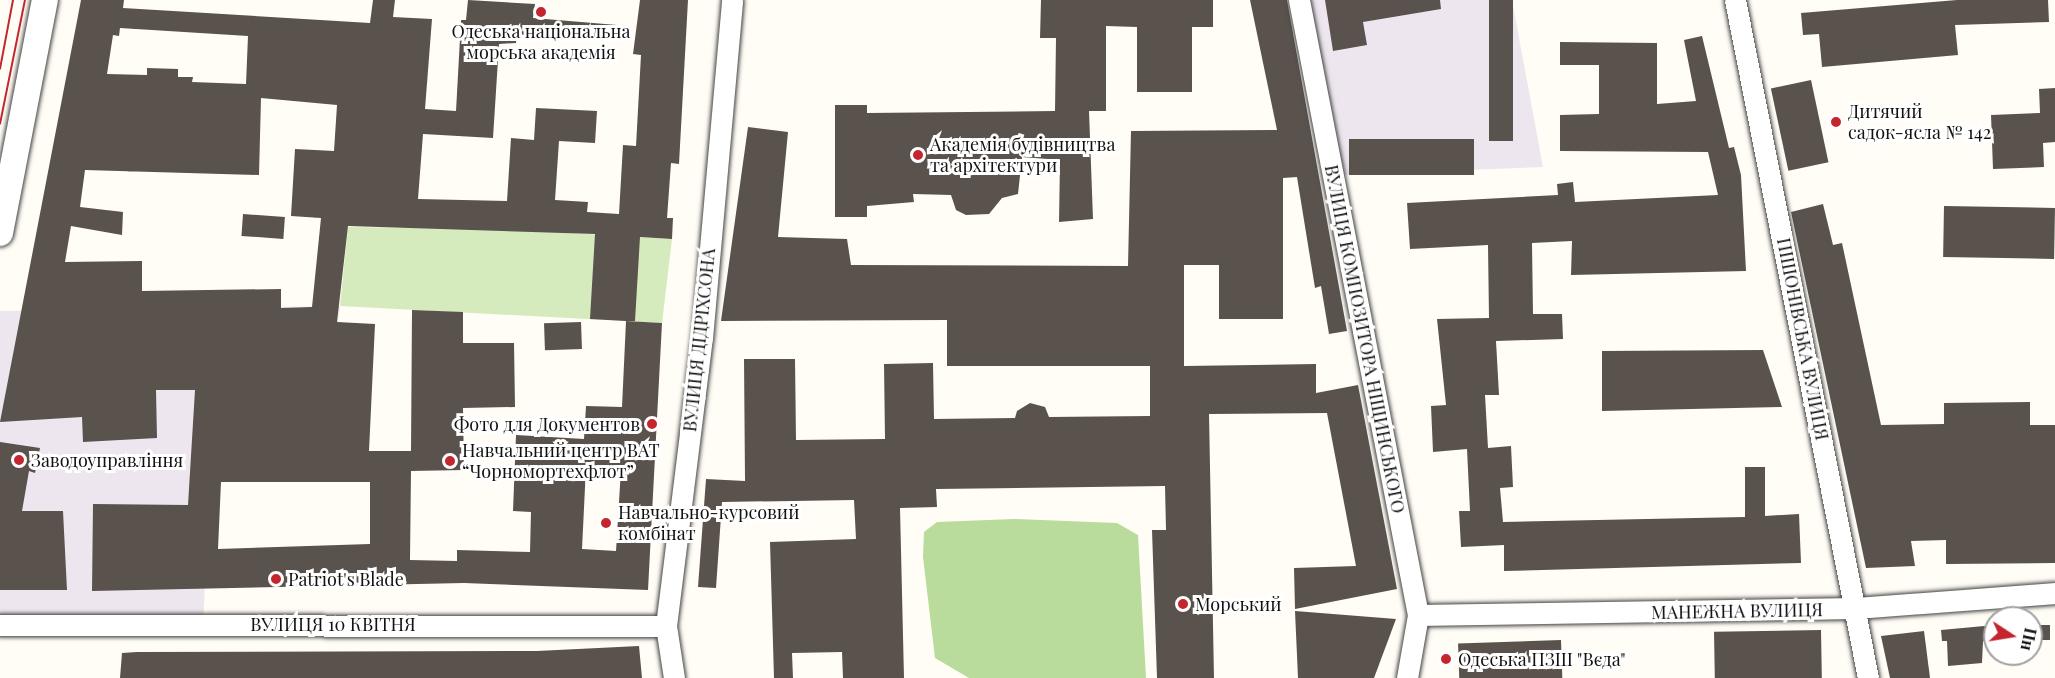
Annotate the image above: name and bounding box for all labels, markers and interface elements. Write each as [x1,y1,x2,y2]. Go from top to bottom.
marker: Одеська національна морська академія [534,5,548,19]
place label: Одеська національна морська академія [452,21,630,63]
place label: Дитячий садок-ясла № 142 [1848,101,1991,144]
marker: Дитячий садок-ясла № 142 [1829,115,1843,129]
place label: Академія будівництва та архітектури [930,134,1115,176]
marker: Академія будівництва та архітектури [911,148,925,162]
street label: ВУЛИЦЯ КОМПОЗИТОРА НІЩИНСЬКОГО [1321,163,1409,515]
street label: ПІШОНІВСЬКА ВУЛИЦЯ [1773,236,1833,442]
street label: ВУЛИЦЯ ДІДРІХСОНА [679,247,719,433]
place label: Фото для Документов [454,413,640,435]
marker: Фото для Документов [645,417,659,431]
place label: Навчальний центр ВАТ “Чорномортехфлот” [462,440,660,482]
place label: Заводоуправління [31,449,183,471]
marker: Заводоуправління [12,453,26,467]
marker: Навчальний центр ВАТ “Чорномортехфлот” [443,454,457,468]
place label: Навчально-курсовий комбінат [618,502,799,544]
marker: Навчально-курсовий комбінат [599,516,613,530]
place label: Patriot's Blade [288,568,404,590]
marker: Patriot's Blade [269,572,283,586]
place label: Морський [1195,593,1282,615]
marker: Морський [1176,597,1190,611]
street label: МАНЕЖНА ВУЛИЦЯ [1651,599,1823,623]
north arrow [1983,606,2043,666]
street label: ВУЛИЦЯ 10 КВІТНЯ [250,613,416,635]
text: Пн [2016,626,2042,653]
place label: Одеська ПЗШ "Вєда" [1458,648,1626,670]
marker: Одеська ПЗШ "Вєда" [1439,652,1453,666]

